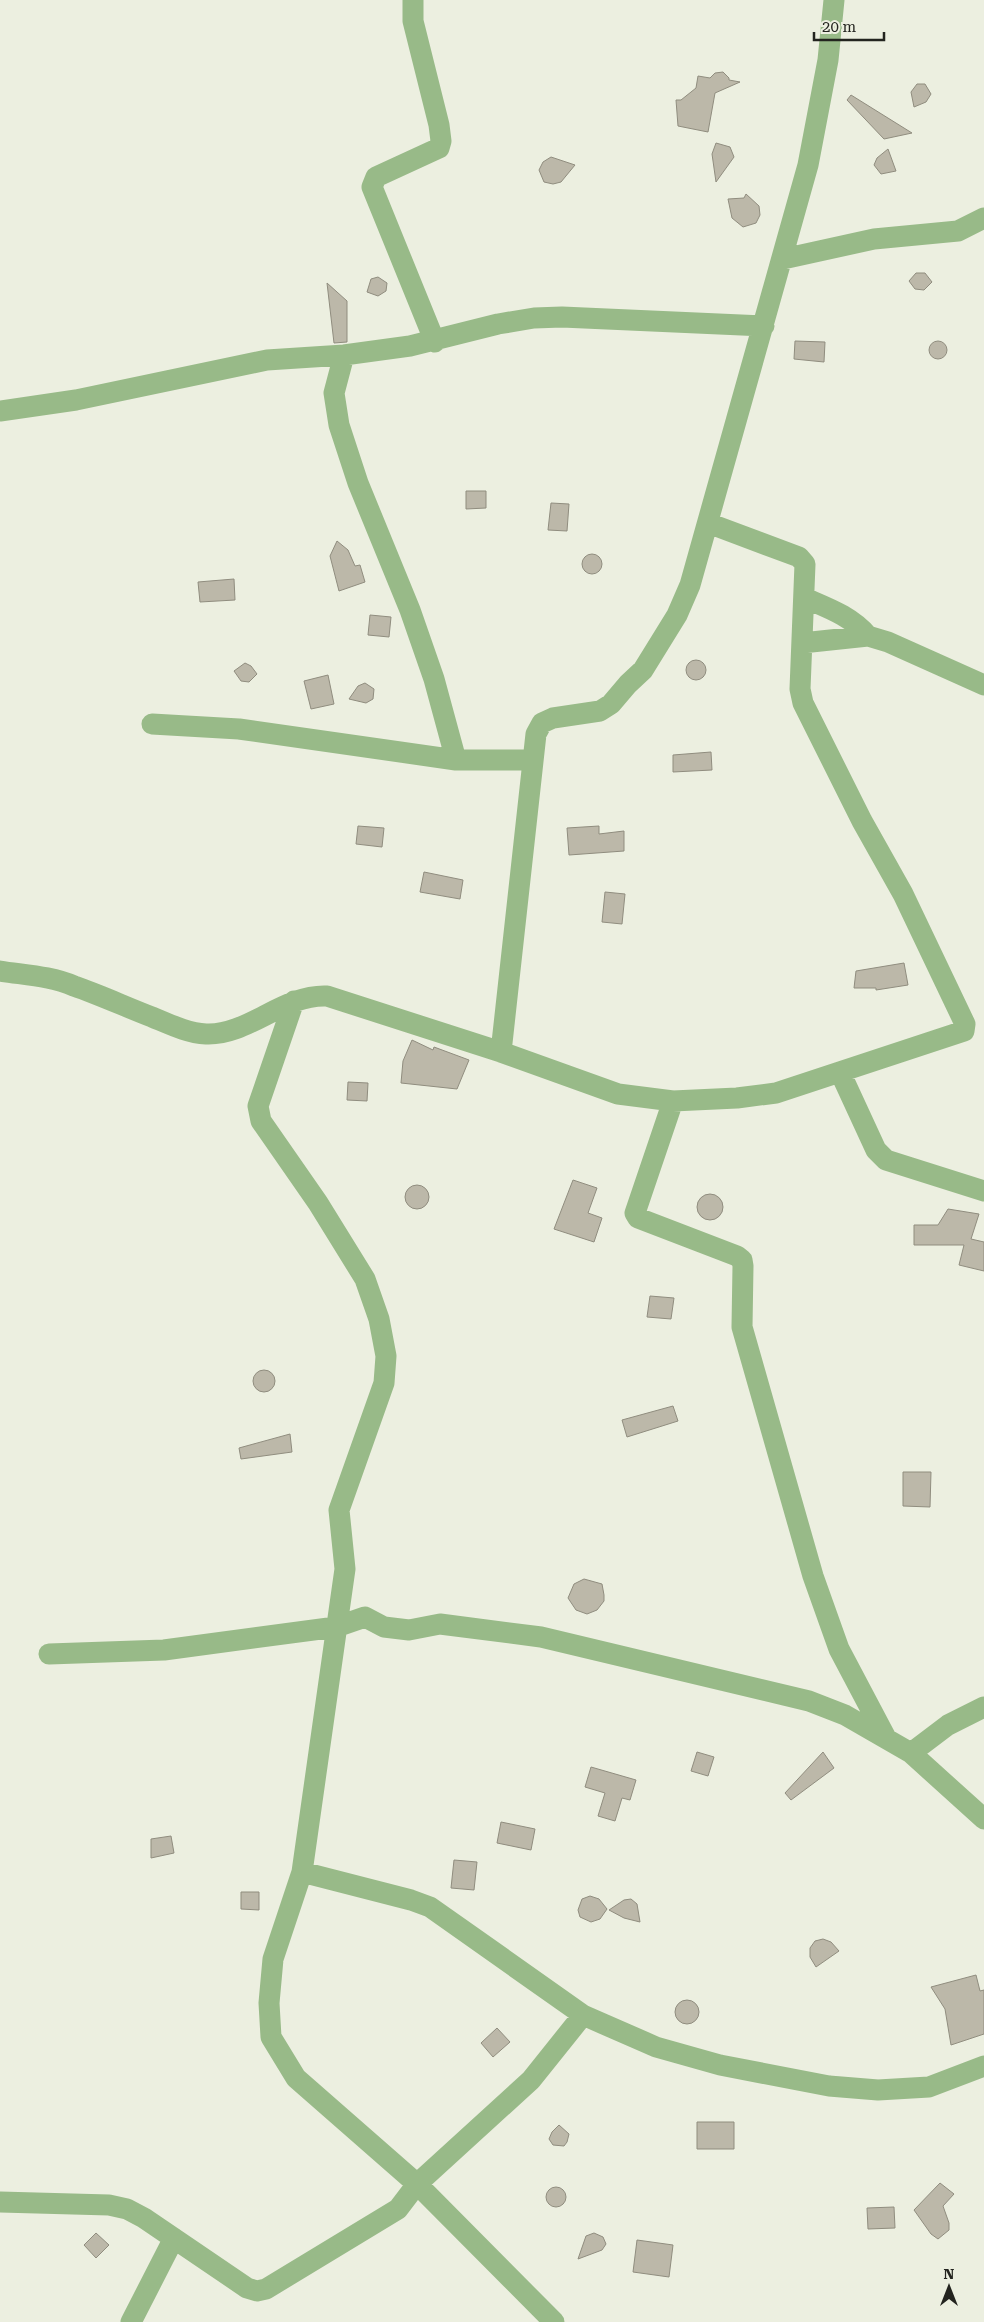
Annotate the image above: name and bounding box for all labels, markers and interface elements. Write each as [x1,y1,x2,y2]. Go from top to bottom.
scale bar [814,10,884,42]
text: 20 m [822,18,857,36]
north arrow [924,2262,974,2312]
text: N [944,2266,955,2282]

